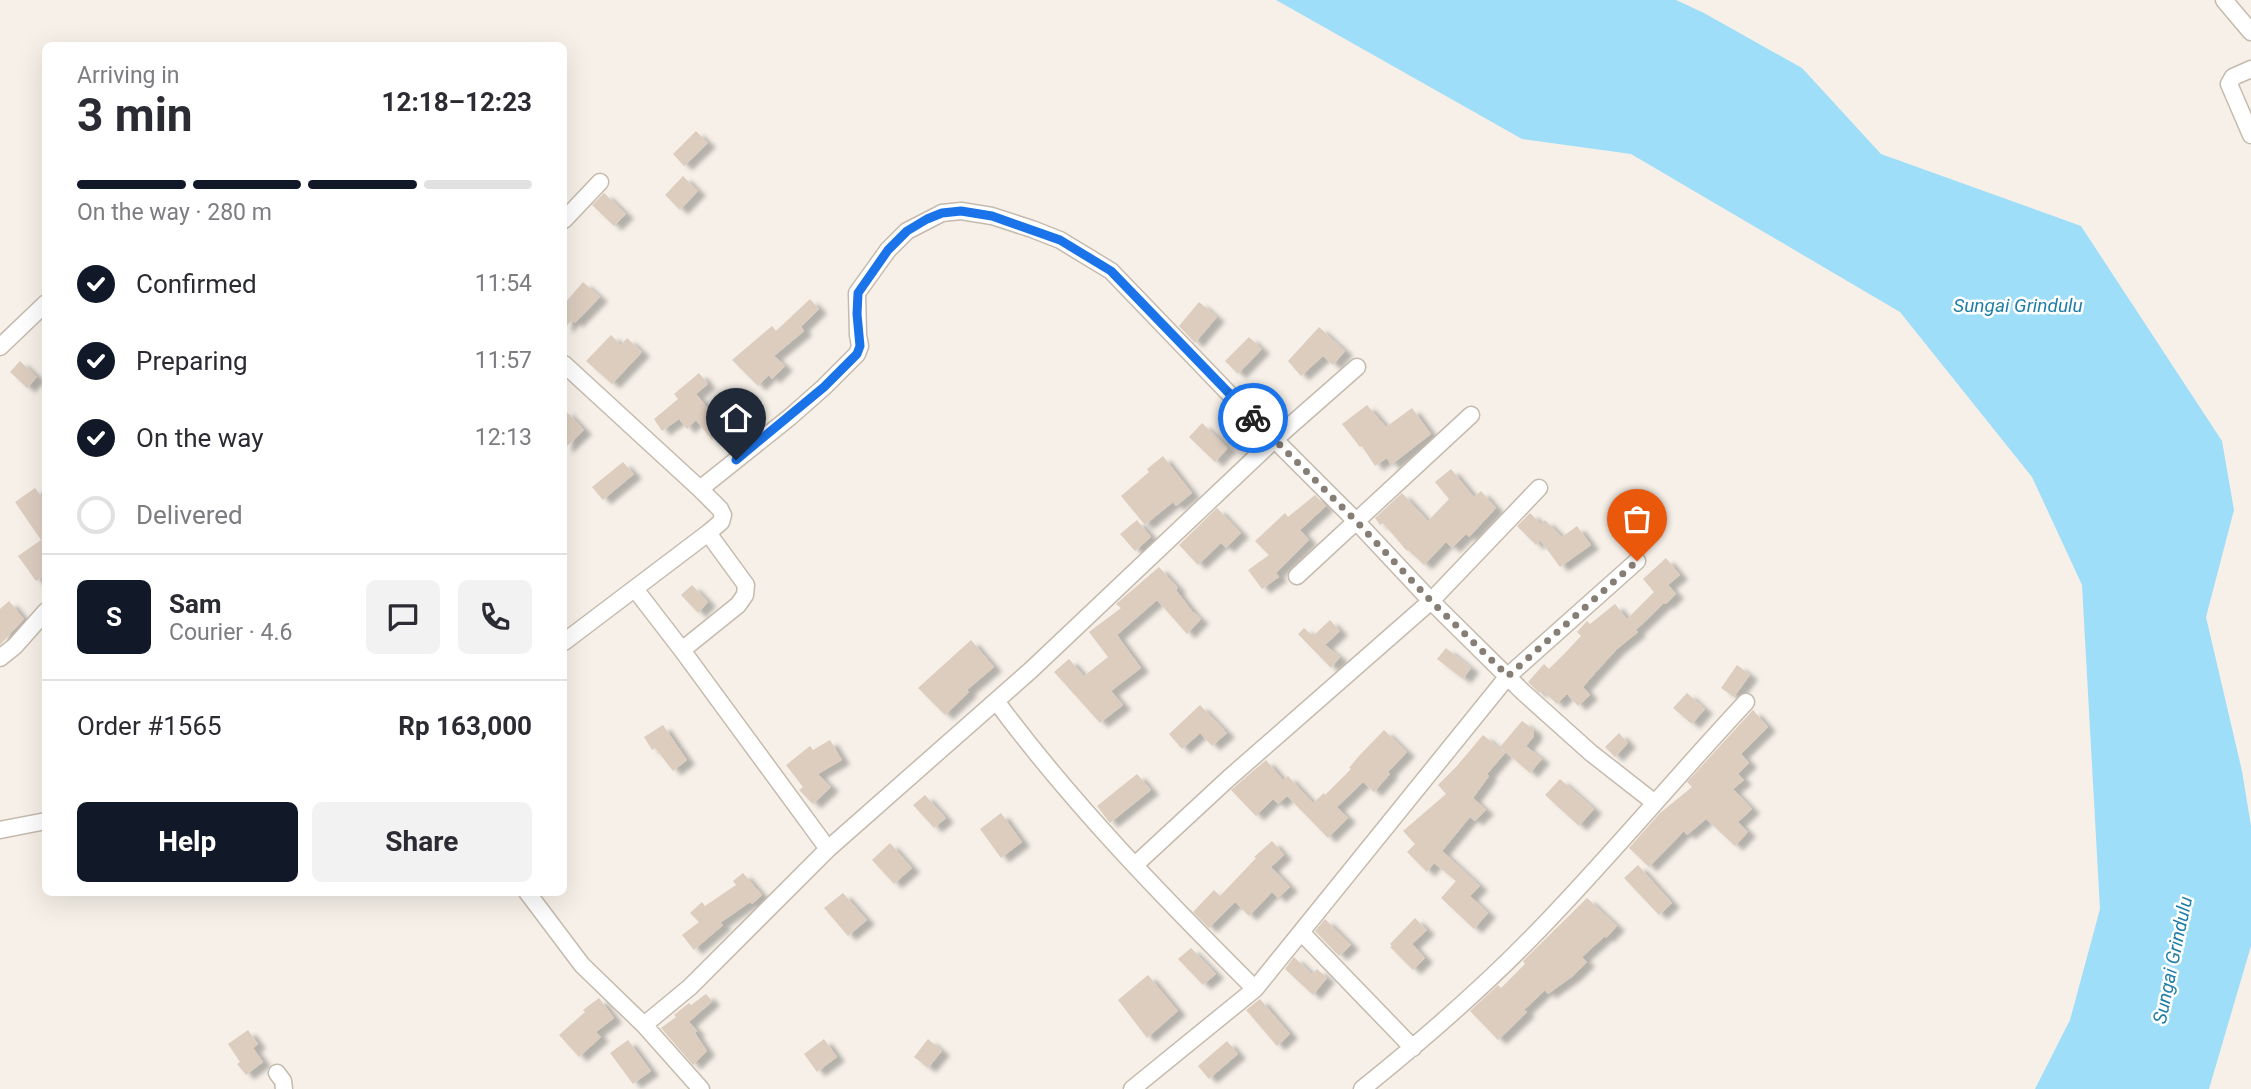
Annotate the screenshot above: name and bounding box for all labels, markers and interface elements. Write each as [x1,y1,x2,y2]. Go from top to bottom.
text: Arriving in [77,62,180,89]
text: 12:18–12:23 [382,87,532,117]
text: 3 min [77,88,193,142]
text: On the way · 280 m [77,199,272,226]
icon: check [77,265,115,303]
text: Confirmed [136,269,257,299]
text: 11:54 [475,270,532,297]
water label: Sungai Grindulu [1953,294,2083,317]
icon: check [77,342,115,380]
text: Preparing [136,346,248,376]
text: 11:57 [475,347,532,374]
courier [1218,383,1288,453]
pin [706,388,766,460]
icon: home [717,399,755,437]
icon: bike [1234,399,1272,437]
icon: check [77,419,115,457]
text: On the way [136,423,264,453]
text: 12:13 [475,424,532,451]
pin [1607,489,1667,561]
text: Delivered [136,500,243,530]
icon: bag [1618,500,1656,538]
button: chat [366,580,440,654]
button: phone [458,580,532,654]
text: Sam [169,589,221,619]
text: S [106,602,122,632]
text: Courier · 4.6 [169,619,292,646]
text: Order #1565 [77,711,222,741]
text: Rp 163,000 [398,711,532,741]
button: Help [77,802,298,882]
button: Share [312,802,532,882]
water label: Sungai Grindulu [2148,894,2197,1026]

